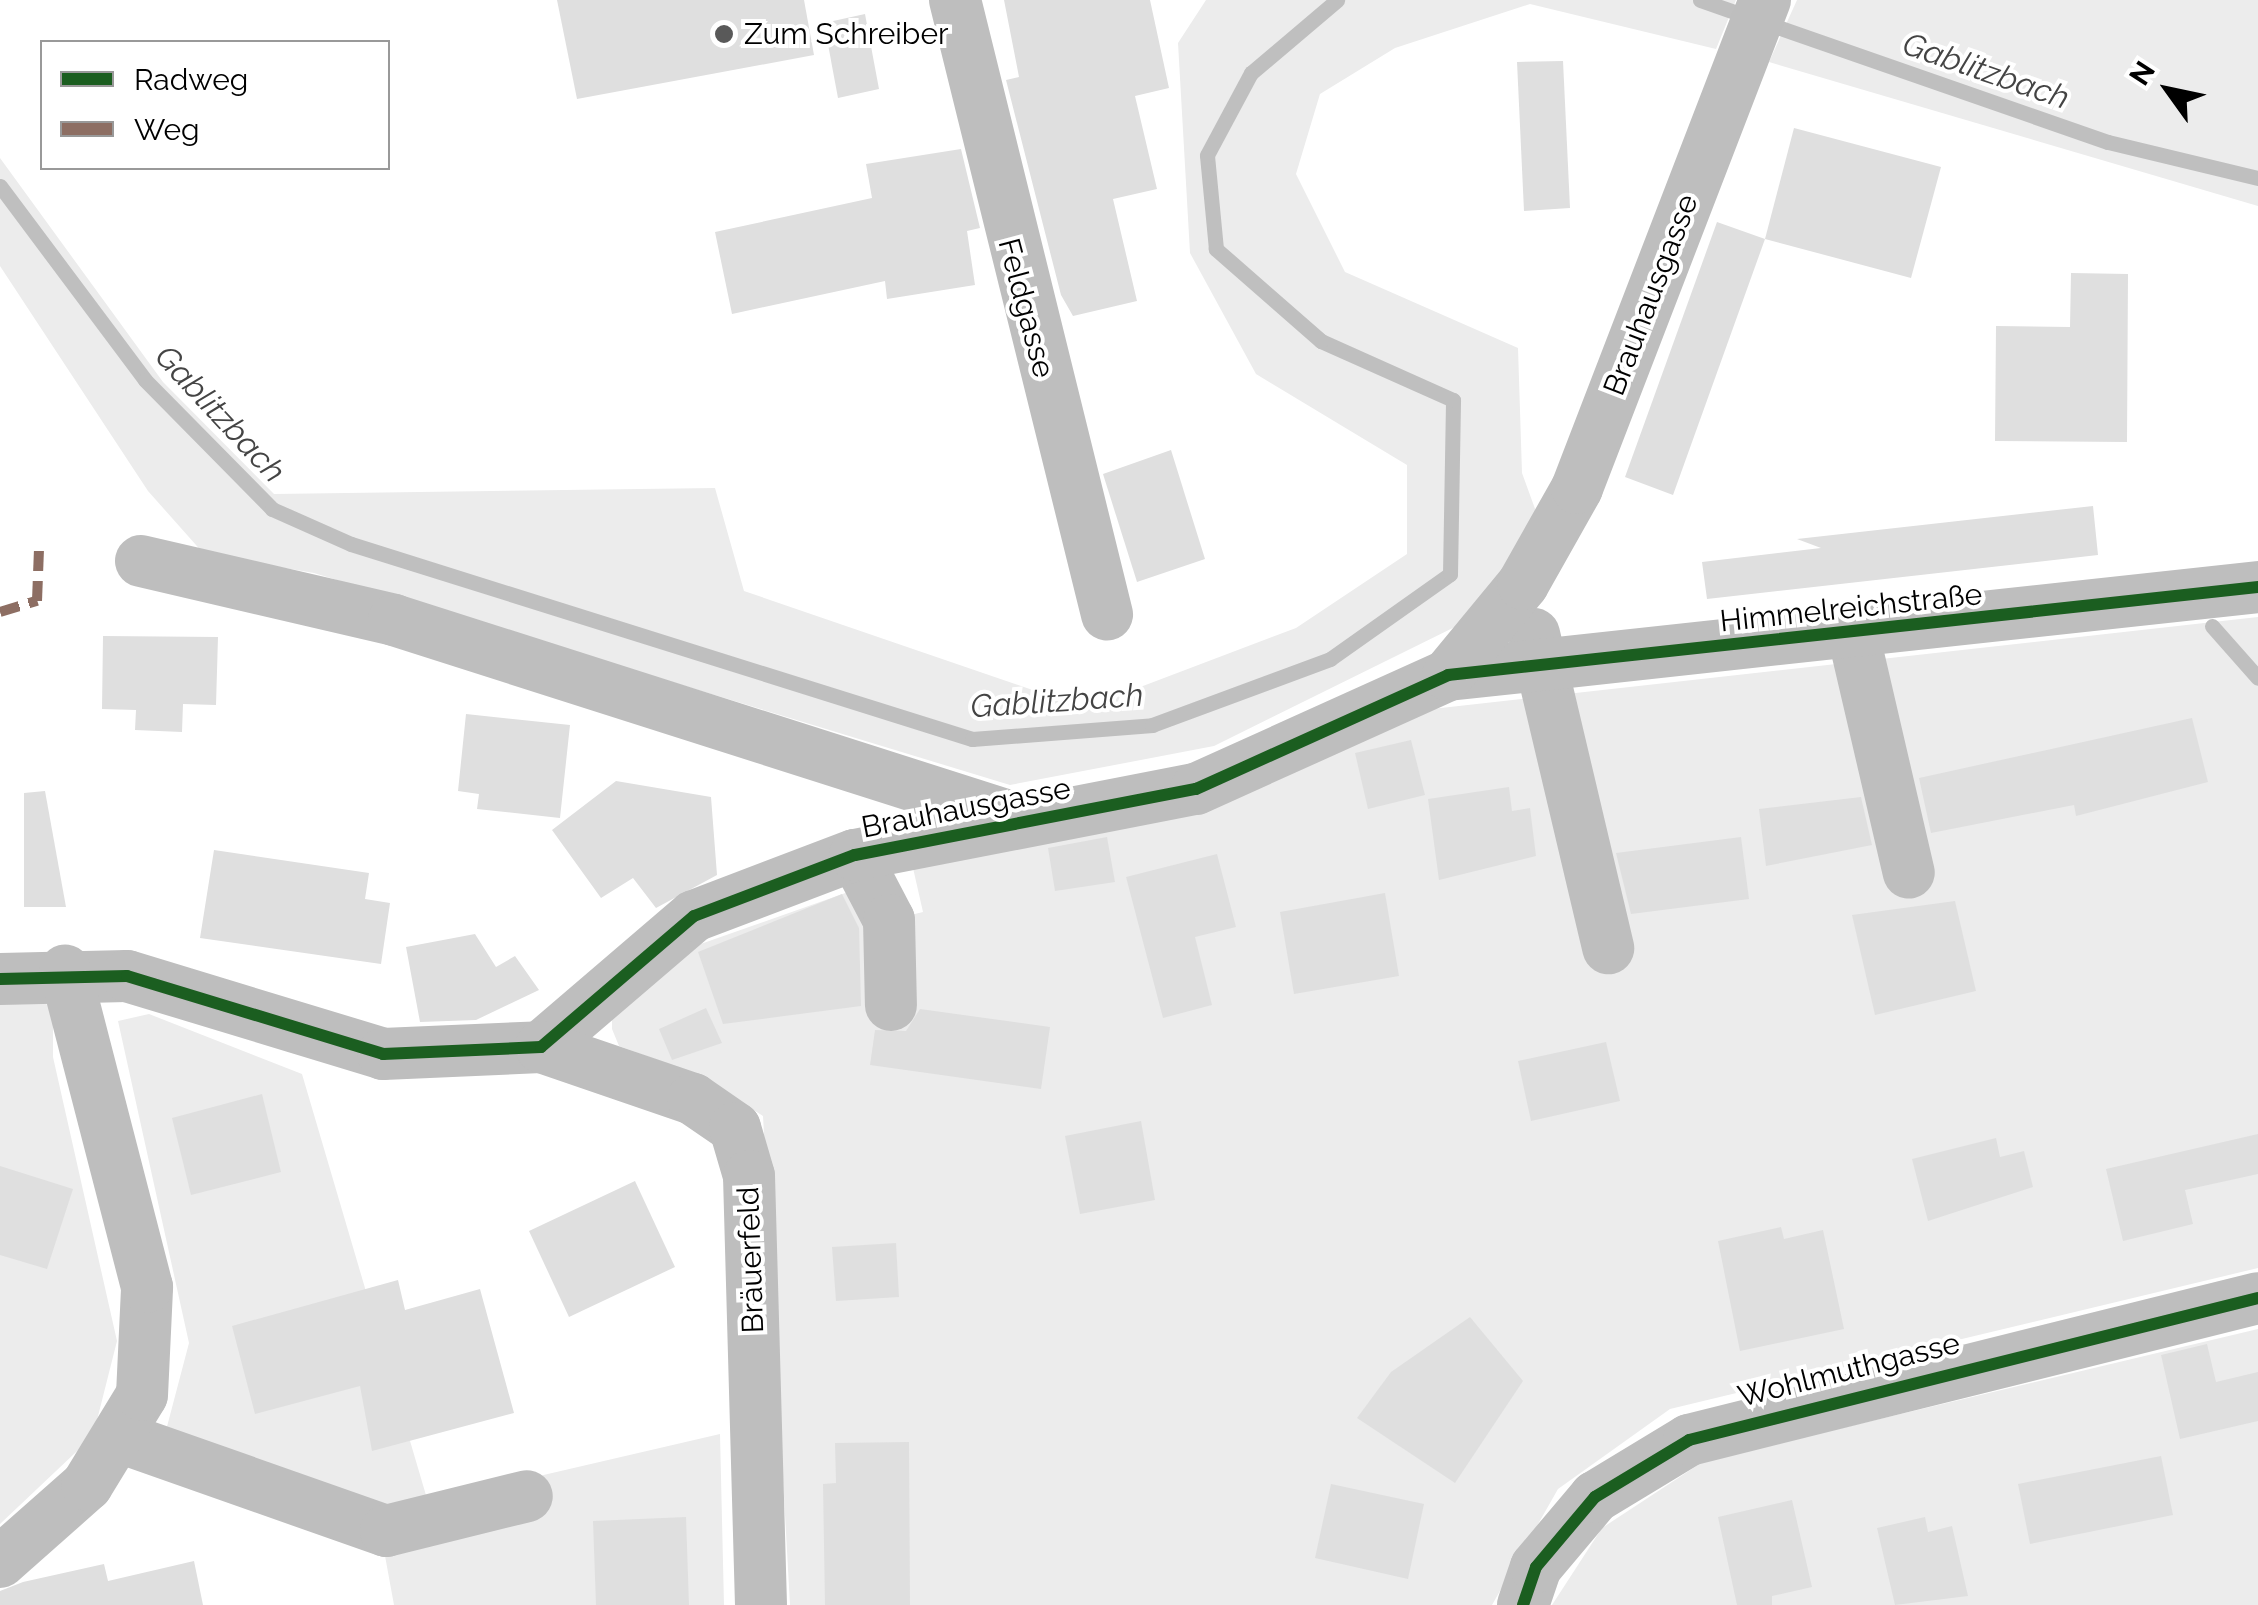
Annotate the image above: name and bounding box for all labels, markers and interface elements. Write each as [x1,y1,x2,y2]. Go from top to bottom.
place label: Zum Schreiber [744,16,949,52]
marker: Zum Schreiber [713,23,735,45]
water label: Gablitzbach [1898,25,2074,117]
legend [40,40,390,170]
north arrow [2118,40,2218,140]
text: N [2123,55,2162,91]
text: Radweg [134,62,248,97]
text: Weg [134,112,200,147]
street label: Brauhausgasse [1596,189,1706,401]
street label: Feldgasse [990,234,1062,382]
water label: Gablitzbach [147,338,293,490]
street label: Himmelreichstraße [1718,576,1984,640]
water label: Gablitzbach [969,676,1145,726]
street label: Brauhausgasse [858,770,1074,846]
street label: Bräuerfeld [730,1186,772,1334]
street label: Wohlmuthgasse [1734,1325,1964,1415]

